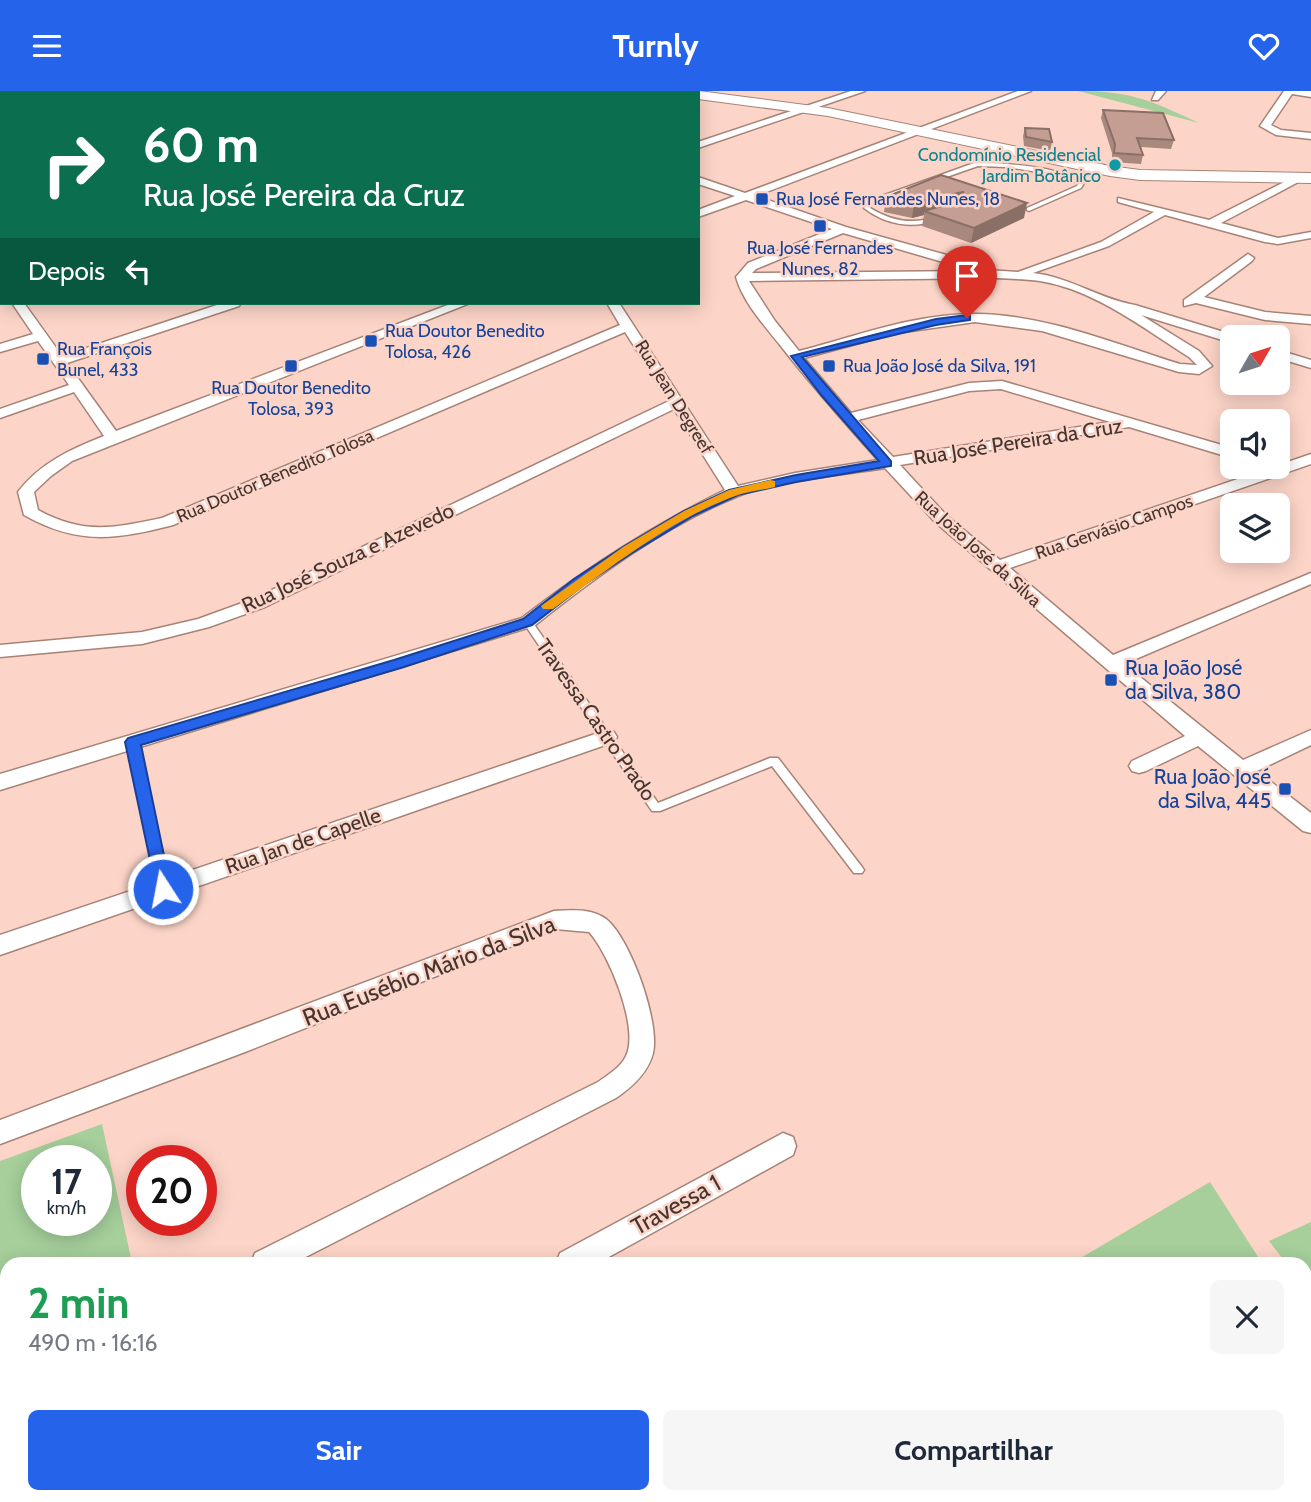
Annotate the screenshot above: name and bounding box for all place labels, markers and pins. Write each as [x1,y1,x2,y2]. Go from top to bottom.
place label: Condomínio Residencial Jardim Botânico [918,144,1102,187]
marker: Condomínio Residencial Jardim Botânico [1107,157,1123,173]
place label: Rua José Fernandes Nunes, 18 [776,188,1000,210]
marker: Rua José Fernandes Nunes, 18 [754,191,770,207]
marker: Rua José Fernandes Nunes, 82 [812,218,828,234]
place label: Rua José Fernandes Nunes, 82 [747,237,893,280]
pin [937,246,997,318]
place label: Rua Doutor Benedito Tolosa, 426 [385,320,545,363]
marker: Rua Doutor Benedito Tolosa, 426 [363,333,379,349]
place label: Rua François Bunel, 433 [57,338,152,381]
marker: Rua François Bunel, 433 [35,351,51,367]
place label: Rua João José da Silva, 191 [843,355,1036,377]
marker: Rua Doutor Benedito Tolosa, 393 [283,358,299,374]
marker: Rua João José da Silva, 191 [821,358,837,374]
place label: Rua Doutor Benedito Tolosa, 393 [211,377,371,420]
place label: Rua João José da Silva, 380 [1125,655,1242,704]
marker: Rua João José da Silva, 380 [1103,672,1119,688]
place label: Rua João José da Silva, 445 [1154,764,1271,813]
marker: Rua João José da Silva, 445 [1277,781,1293,797]

